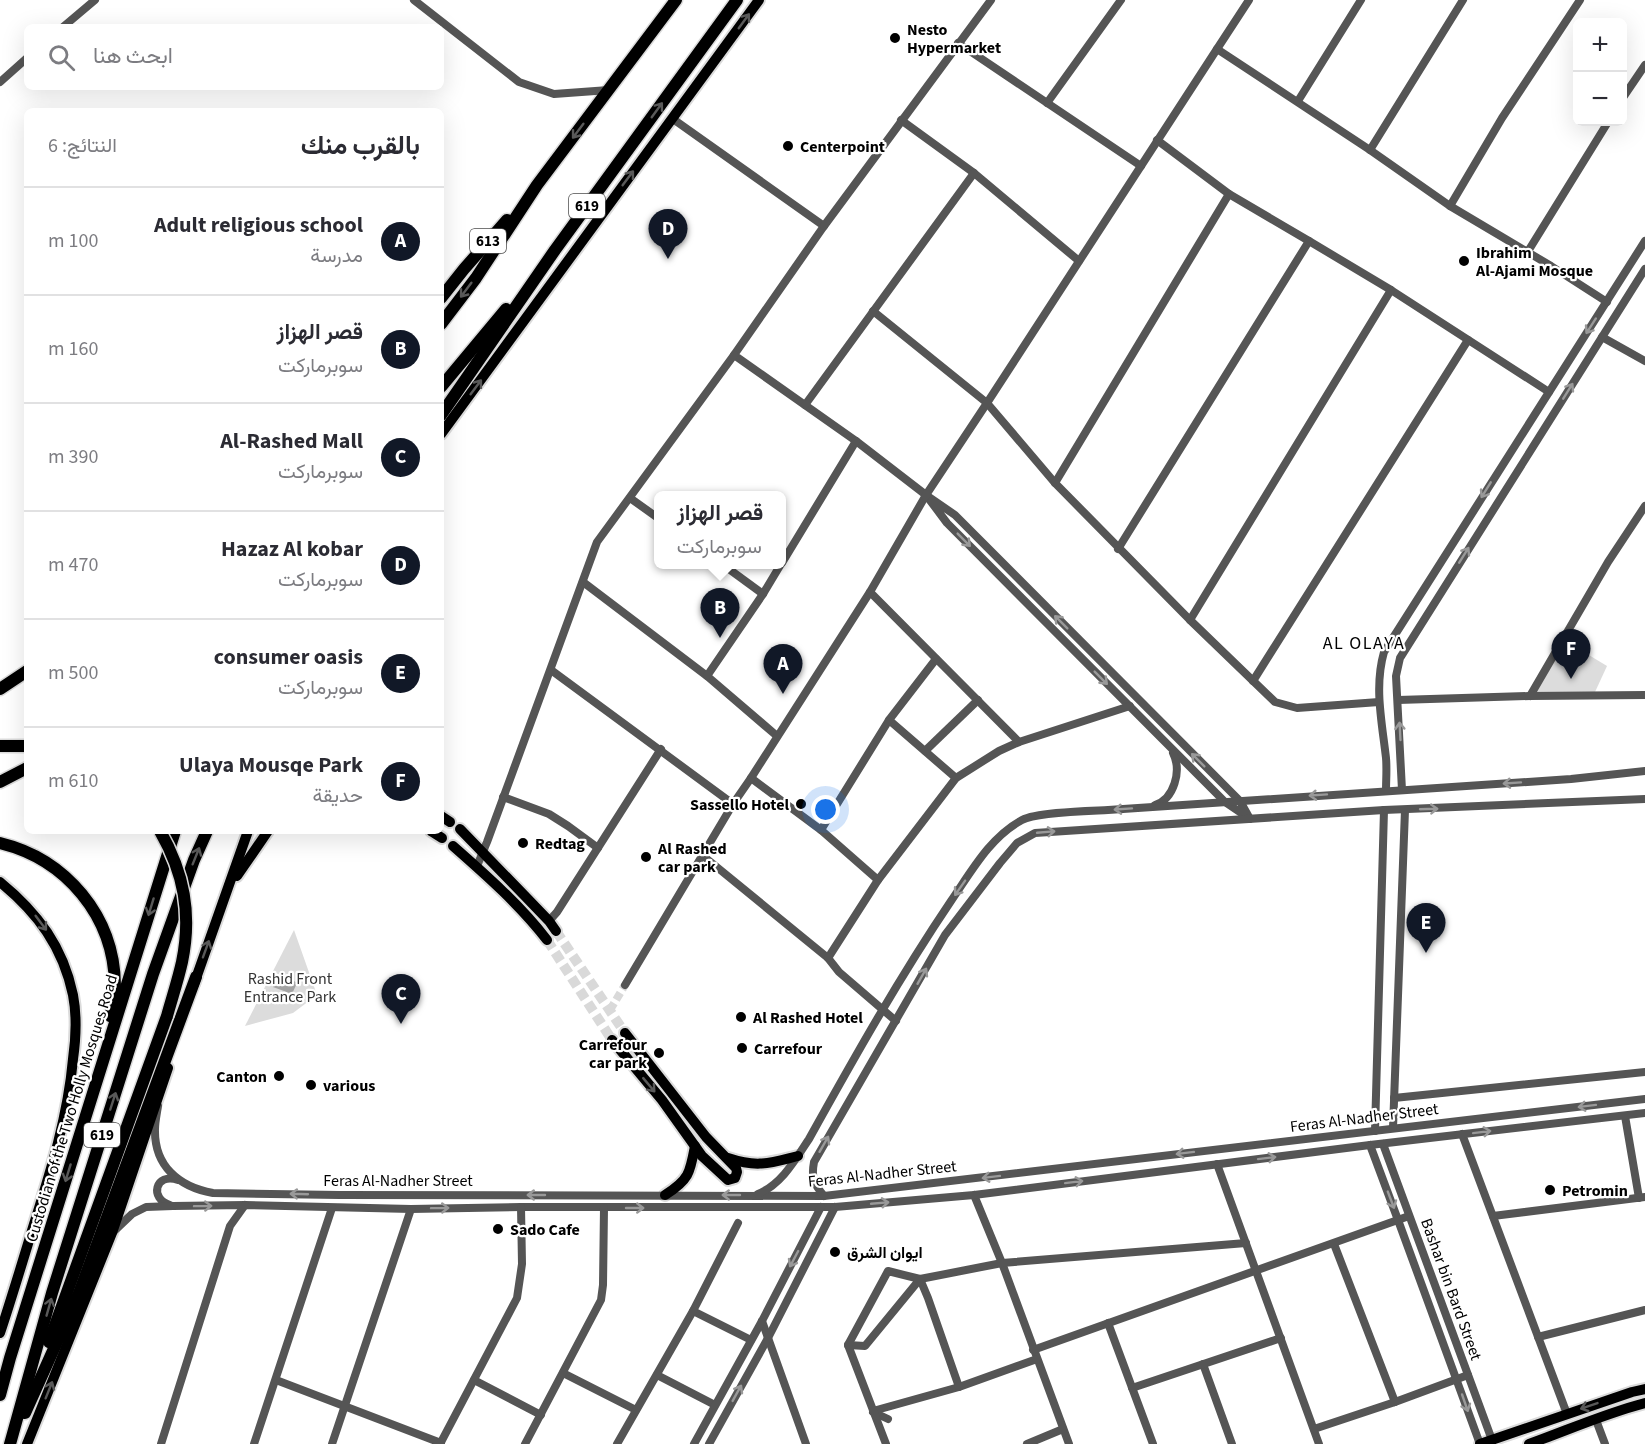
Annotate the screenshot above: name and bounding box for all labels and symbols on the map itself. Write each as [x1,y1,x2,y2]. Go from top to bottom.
one-way arrow [737,14,750,30]
place label: Nesto Hypermarket [907,19,1001,59]
marker: Nesto Hypermarket [888,31,902,45]
one-way arrow [651,103,663,119]
one-way arrow [572,122,584,138]
place label: Centerpoint [800,136,885,158]
marker: Centerpoint [781,139,795,153]
one-way arrow [622,171,634,187]
road number: 619 [569,194,605,218]
pin: D [648,210,688,259]
road number: 613 [470,229,506,253]
place label: Ibrahim Al-Ajami Mosque [1475,242,1593,282]
marker: Ibrahim Al-Ajami Mosque [1457,254,1471,268]
one-way arrow [460,282,473,298]
one-way arrow [1585,317,1597,334]
one-way arrow [469,379,482,395]
one-way arrow [1562,382,1575,399]
one-way arrow [1480,481,1492,498]
one-way arrow [956,532,971,547]
one-way arrow [1458,547,1470,564]
pin: B [700,588,740,638]
one-way arrow [1053,614,1068,629]
pin: F [1552,630,1590,679]
district label: AL OLAYA [1323,631,1405,656]
pin: A [764,644,802,694]
one-way arrow [1094,670,1109,685]
one-way arrow [1394,722,1405,742]
one-way arrow [1191,752,1206,767]
one-way arrow [1503,777,1523,788]
one-way arrow [1308,790,1328,801]
place label: Sassello Hotel [690,794,789,816]
your location [811,795,840,824]
marker: Sassello Hotel [794,797,808,811]
one-way arrow [1114,803,1134,814]
one-way arrow [1419,803,1439,814]
one-way arrow [1035,826,1055,837]
place label: Redtag [535,833,585,855]
marker: Redtag [516,836,530,850]
place label: Al Rashed car park [657,838,727,878]
one-way arrow [191,848,202,866]
marker: Al Rashed car park [639,850,653,864]
one-way arrow [954,879,966,896]
one-way arrow [145,897,156,916]
pin: E [1406,904,1446,953]
one-way arrow [35,915,48,931]
one-way arrow [202,941,213,959]
one-way arrow [917,967,928,985]
park label: Rashid Front Entrance Park [244,968,336,1008]
street label: Custodian of the Two Holly Mosques Road [21,972,123,1245]
pin: C [382,974,420,1024]
place label: Al Rashed Hotel [752,1007,863,1029]
marker: Al Rashed Hotel [734,1010,748,1024]
place label: Carrefour car park [579,1034,648,1074]
place label: Carrefour [754,1038,823,1060]
marker: Carrefour [735,1041,749,1055]
marker: Carrefour car park [652,1046,666,1060]
place label: Canton [216,1066,267,1088]
marker: Canton [272,1069,286,1083]
place label: various [323,1075,375,1097]
one-way arrow [643,1076,656,1092]
marker: various [304,1078,318,1092]
one-way arrow [109,1092,120,1111]
street label: Feras Al-Nadher Street [1289,1098,1440,1138]
one-way arrow [1577,1101,1597,1112]
road number: 619 [84,1123,120,1147]
one-way arrow [1471,1126,1491,1137]
one-way arrow [818,1136,830,1153]
one-way arrow [1175,1148,1195,1159]
one-way arrow [1257,1152,1277,1163]
street label: Feras Al-Nadher Street [807,1155,958,1193]
one-way arrow [62,1163,73,1182]
street label: Feras Al-Nadher Street [323,1170,473,1192]
one-way arrow [982,1171,1001,1182]
one-way arrow [1063,1177,1083,1188]
place label: Petromin [1562,1180,1628,1202]
marker: Petromin [1543,1183,1557,1197]
one-way arrow [289,1188,309,1200]
one-way arrow [526,1189,546,1201]
one-way arrow [721,1189,741,1201]
one-way arrow [1386,1190,1397,1209]
one-way arrow [869,1198,889,1209]
one-way arrow [192,1200,212,1212]
one-way arrow [429,1202,449,1214]
one-way arrow [624,1202,644,1214]
street label: Bashar bin Bard Street [1415,1215,1487,1364]
place label: Sado Cafe [510,1219,580,1241]
marker: Sado Cafe [491,1222,505,1236]
place label: ايوان الشرق [847,1242,923,1264]
marker: ايوان الشرق [828,1245,842,1259]
one-way arrow [788,1249,800,1267]
one-way arrow [43,1298,55,1317]
one-way arrow [44,1381,55,1400]
one-way arrow [731,1385,743,1402]
one-way arrow [1461,1393,1472,1412]
one-way arrow [1580,1402,1599,1413]

